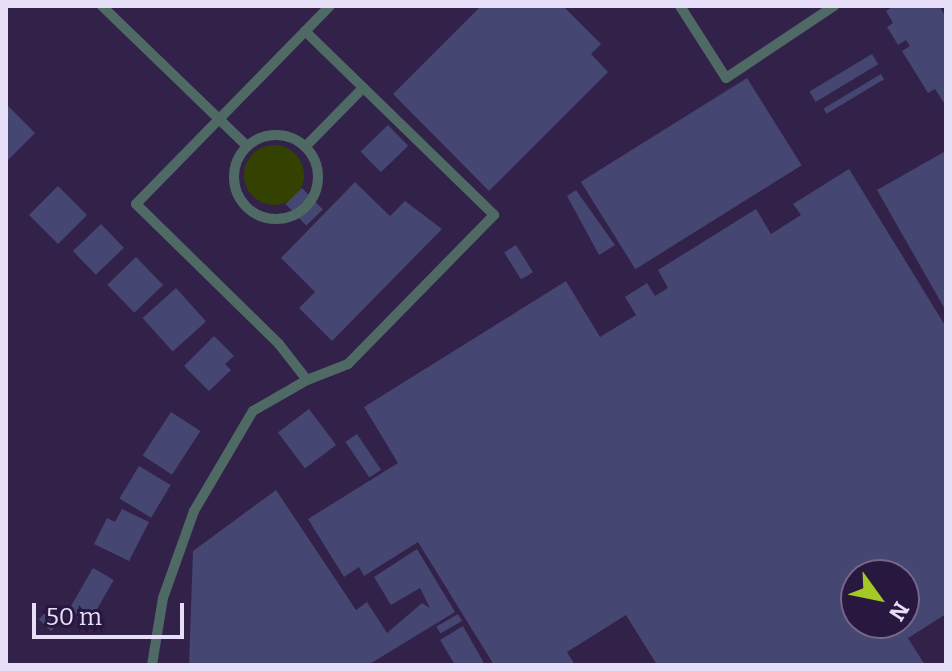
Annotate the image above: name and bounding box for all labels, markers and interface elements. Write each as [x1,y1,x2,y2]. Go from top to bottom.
north arrow [840,559,920,639]
scale bar [36,587,188,637]
text: N [883,597,915,626]
text: 50 m [46,603,102,631]

